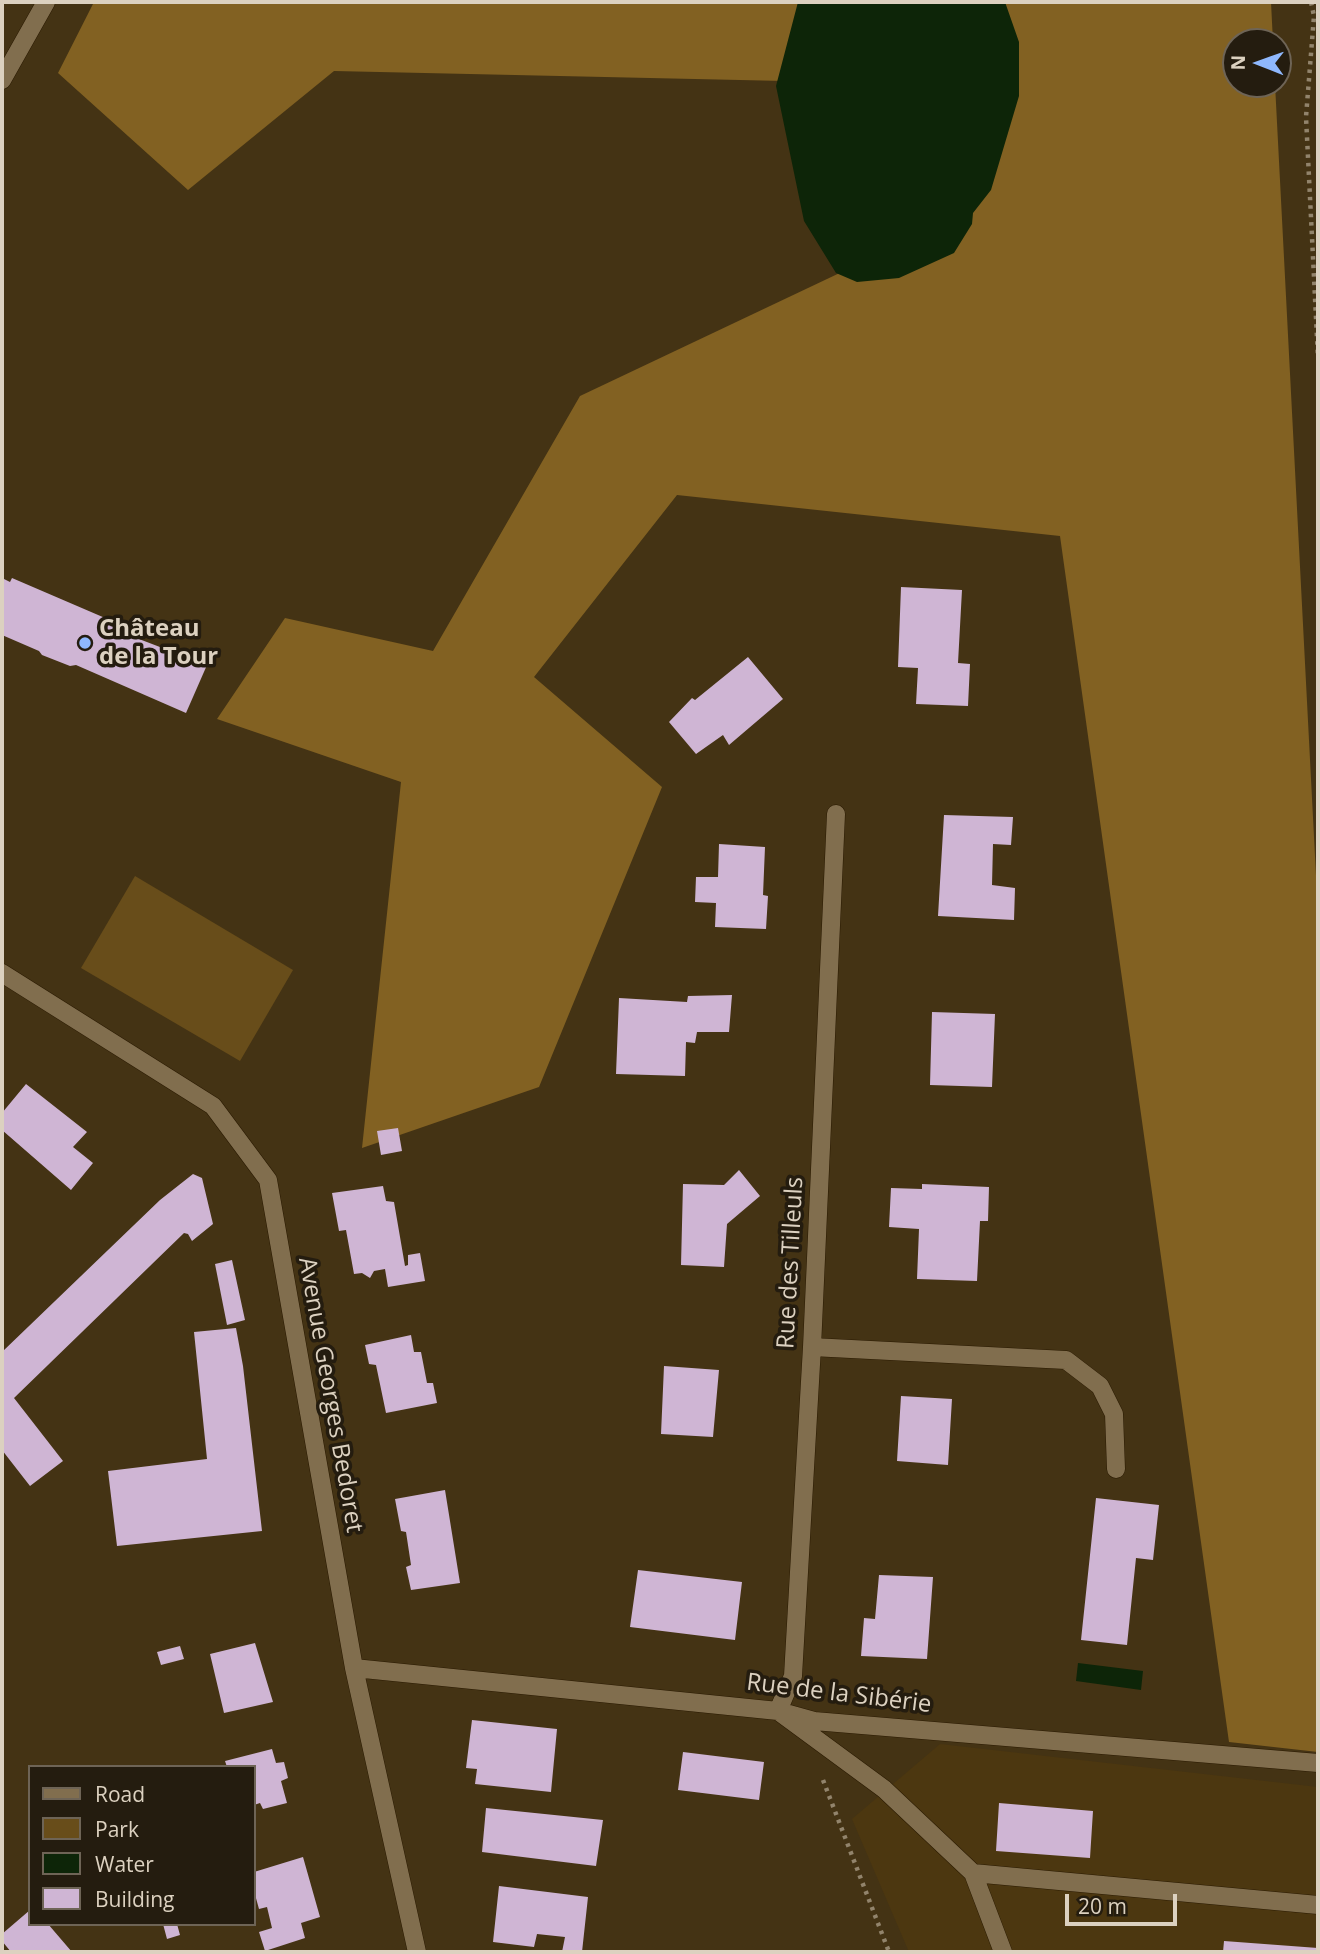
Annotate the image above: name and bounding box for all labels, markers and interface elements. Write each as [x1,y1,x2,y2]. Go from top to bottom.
north arrow [1222,28,1292,98]
text: N [1225,55,1251,71]
place label: Château de la Tour [99,615,218,671]
marker: Château de la Tour [77,635,93,651]
street label: Rue des Tilleuls [772,1176,810,1350]
street label: Avenue Georges Bedoret [292,1255,368,1535]
street label: Rue de la Sibérie [745,1668,933,1720]
legend [28,1765,256,1926]
text: Road [95,1780,145,1808]
text: Park [95,1815,139,1843]
text: Water [95,1850,154,1878]
scale bar [1068,1881,1180,1925]
text: Building [95,1885,174,1913]
text: 20 m [1078,1892,1127,1920]

